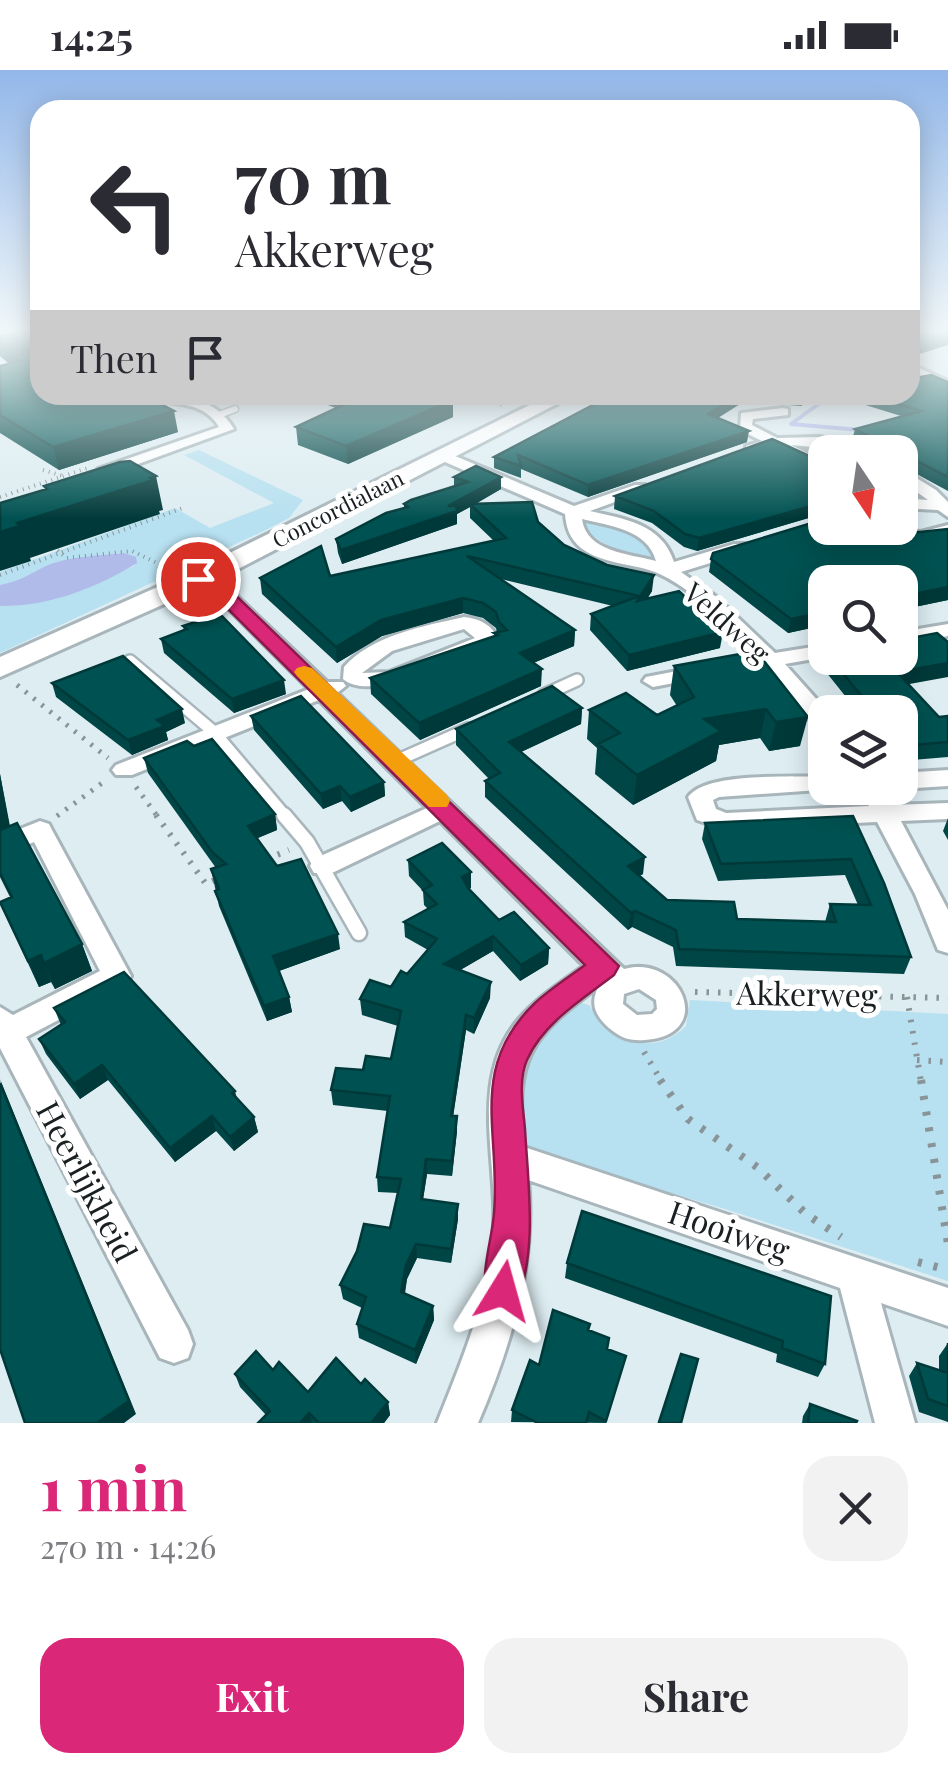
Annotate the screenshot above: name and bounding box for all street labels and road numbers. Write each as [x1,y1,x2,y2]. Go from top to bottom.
street label: Concordialaan [267,462,408,554]
street label: Veldweg [676,573,779,671]
street label: Akkerweg [735,970,878,1015]
street label: Heerlijkheid [28,1093,149,1269]
street label: Hooiweg [663,1189,796,1270]

